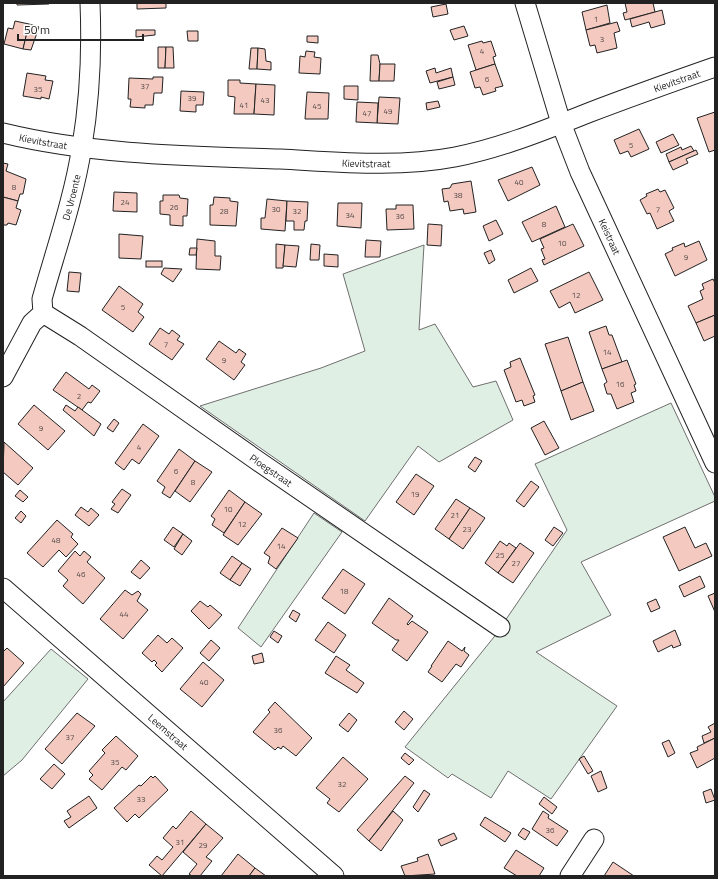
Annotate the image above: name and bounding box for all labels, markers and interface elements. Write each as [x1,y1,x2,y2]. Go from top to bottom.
house number: 1 [594,13,598,25]
scale bar [18,16,143,42]
text: 50 m [24,20,50,39]
house number: 3 [600,33,604,45]
house number: 4 [480,45,485,57]
street label: Kievitstraat [651,65,702,96]
house number: 6 [485,73,490,85]
house number: 37 [141,80,149,92]
house number: 35 [34,83,43,95]
house number: 39 [188,92,197,104]
house number: 43 [261,94,269,106]
house number: 41 [240,99,248,111]
house number: 45 [313,100,322,112]
house number: 49 [384,105,393,117]
house number: 47 [363,107,371,119]
street label: Kievitstraat [18,129,69,153]
house number: 5 [629,139,634,151]
street label: Kievitstraat [342,155,391,171]
street label: De Vroente [58,173,84,222]
house number: 40 [515,176,524,188]
house number: 8 [12,181,17,193]
house number: 38 [454,189,463,201]
house number: 24 [121,196,130,208]
house number: 26 [170,201,179,213]
house number: 30 [272,203,281,215]
house number: 7 [656,203,660,215]
house number: 28 [220,205,229,217]
house number: 32 [293,205,301,217]
house number: 34 [346,209,355,221]
house number: 36 [396,210,405,222]
street label: Keistraat [595,216,625,257]
house number: 8 [542,218,547,230]
house number: 10 [558,237,567,249]
house number: 9 [684,251,689,263]
house number: 12 [572,289,580,301]
house number: 5 [121,301,126,313]
house number: 7 [164,338,168,350]
house number: 14 [603,346,612,358]
house number: 9 [222,354,227,366]
house number: 16 [616,378,625,390]
house number: 2 [77,390,81,402]
house number: 9 [39,422,44,434]
house number: 4 [137,441,142,453]
street label: Ploegstraat [247,450,296,490]
house number: 6 [174,465,179,477]
house number: 8 [191,476,196,488]
house number: 19 [411,488,420,500]
house number: 10 [224,503,233,515]
house number: 21 [451,509,459,521]
house number: 12 [238,518,246,530]
house number: 23 [463,523,471,535]
house number: 48 [52,534,61,546]
house number: 14 [277,540,286,552]
house number: 25 [496,549,505,561]
house number: 27 [512,557,520,569]
house number: 46 [77,568,86,580]
house number: 18 [340,585,349,597]
house number: 44 [120,608,129,620]
house number: 40 [200,676,209,688]
street label: Leemstraat [145,710,192,754]
house number: 36 [274,724,283,736]
house number: 37 [66,731,74,743]
house number: 35 [111,756,120,768]
house number: 32 [338,778,346,790]
house number: 33 [137,793,145,805]
house number: 36 [546,824,555,836]
house number: 31 [176,836,184,848]
house number: 29 [199,839,208,851]

